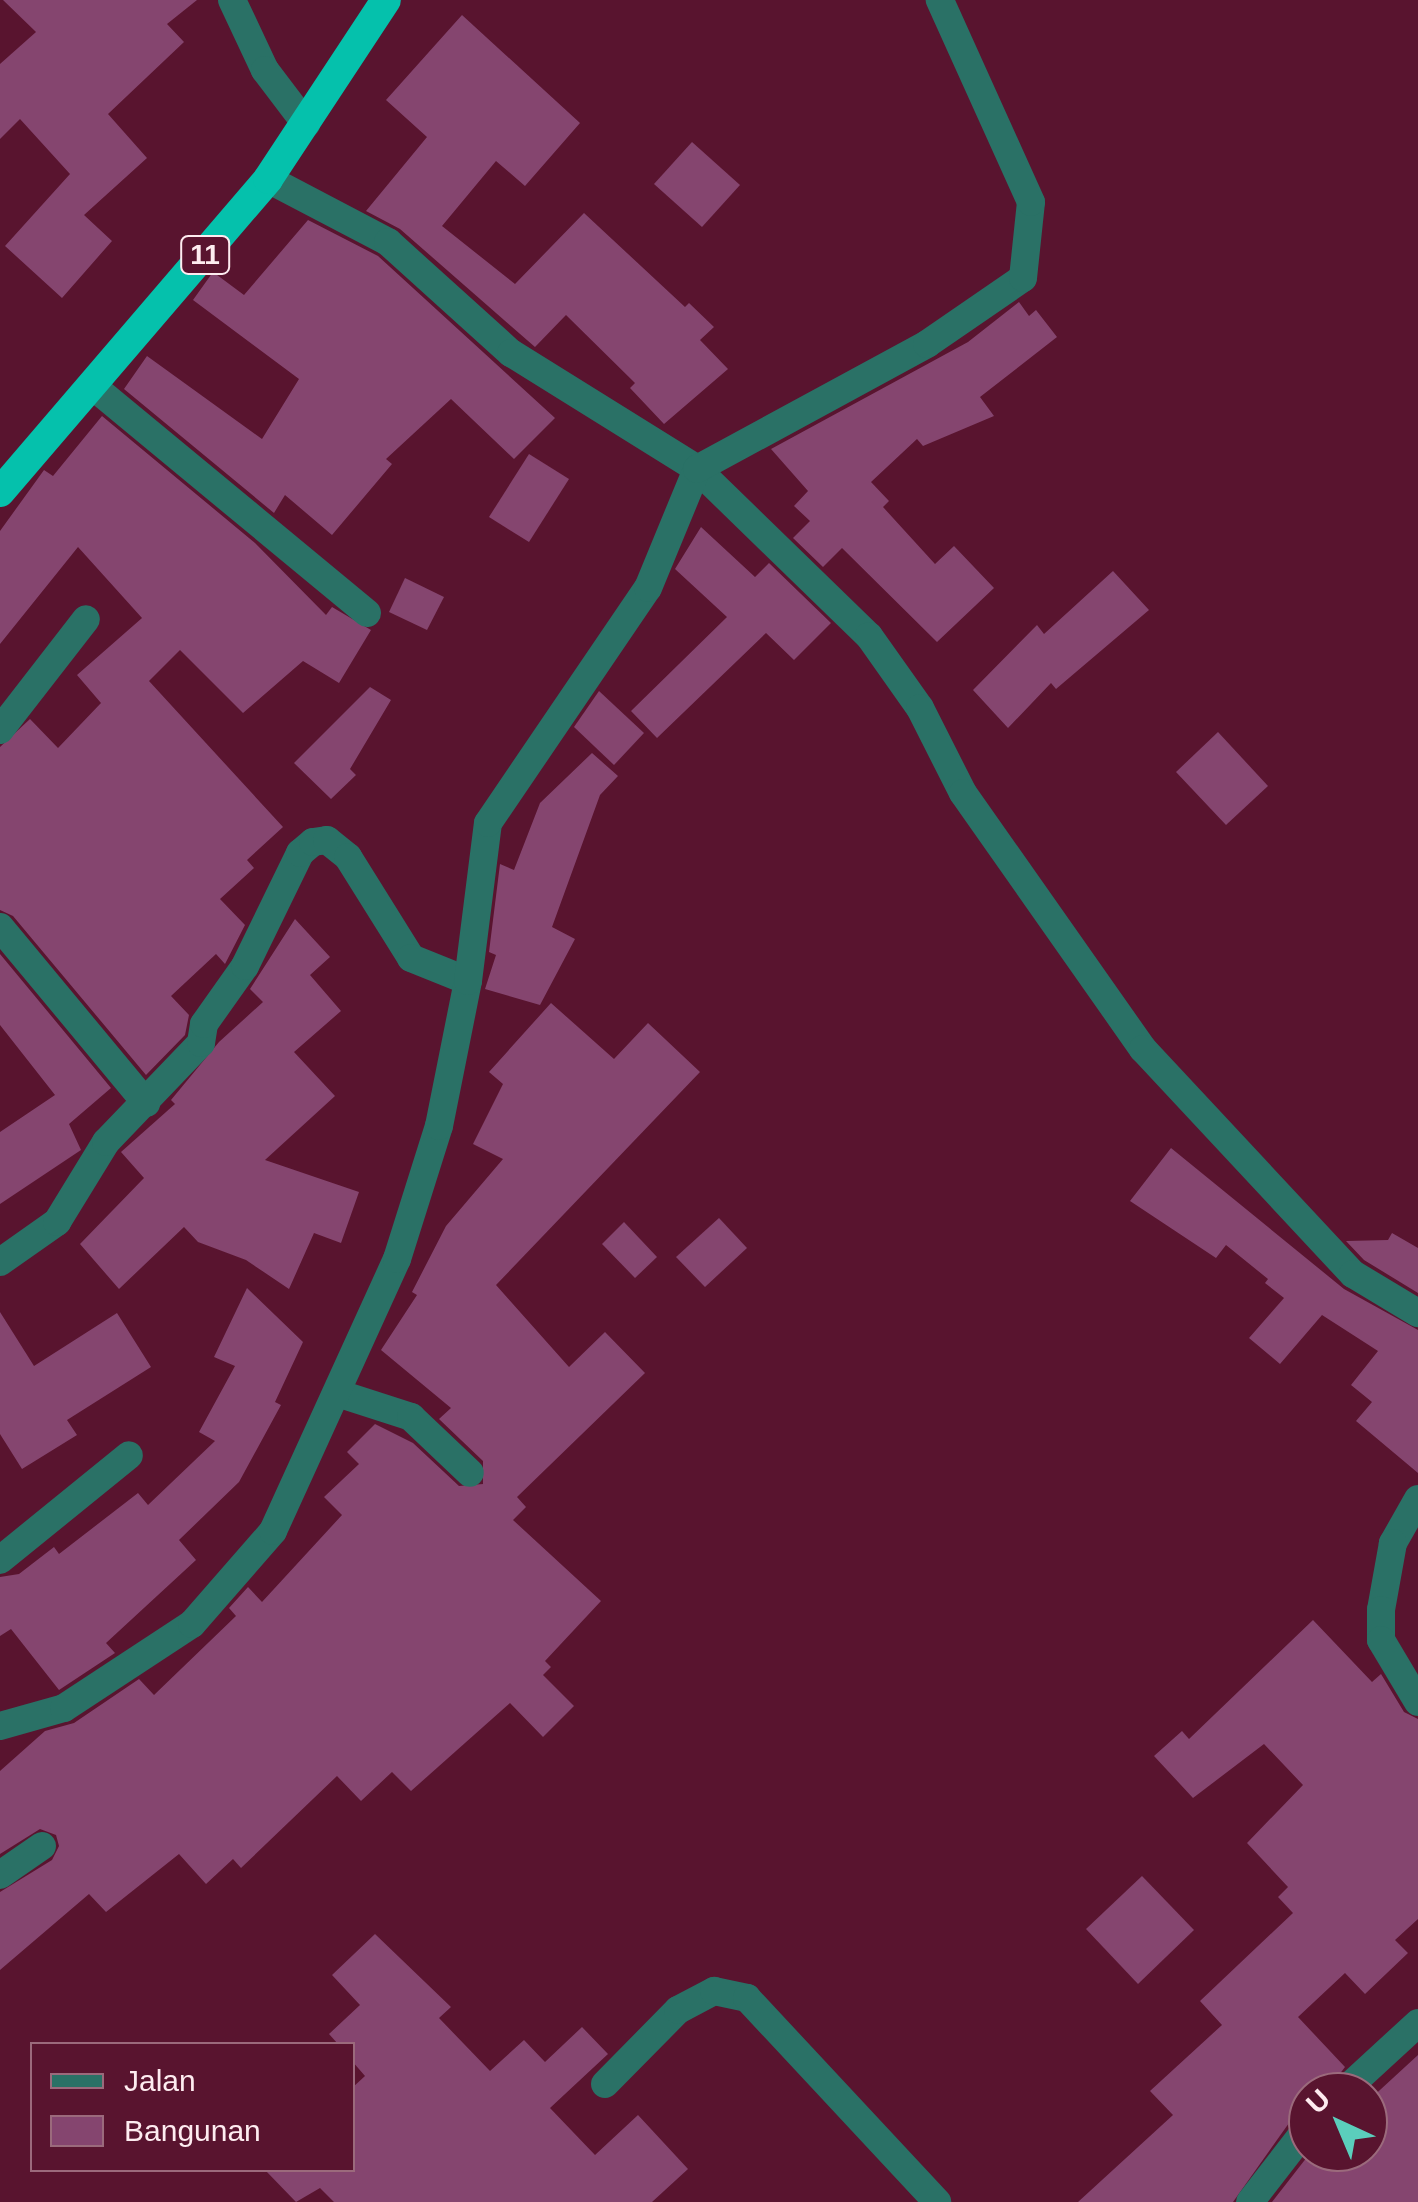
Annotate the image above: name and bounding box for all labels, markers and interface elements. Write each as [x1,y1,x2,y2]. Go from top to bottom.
road number: 11 [180,232,230,278]
legend [30,2042,355,2172]
text: Jalan [124,2064,196,2097]
north arrow [1288,2072,1388,2172]
text: U [1300,2083,1336,2120]
text: Bangunan [124,2114,261,2147]

